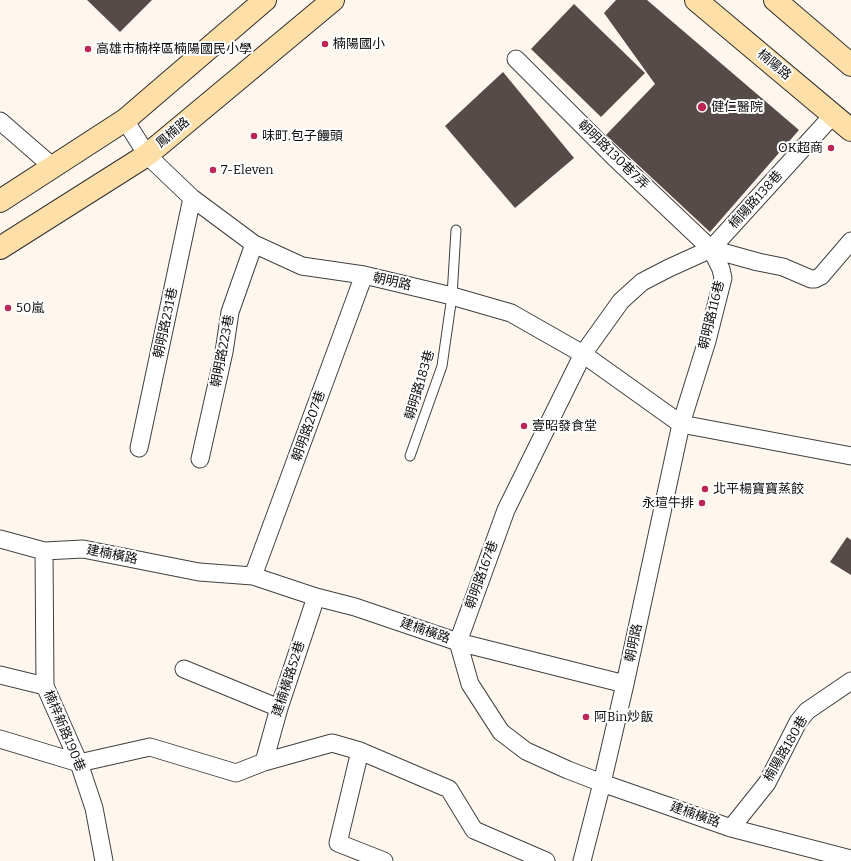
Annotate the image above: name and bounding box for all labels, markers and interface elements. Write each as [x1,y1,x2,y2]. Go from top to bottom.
place label: 楠陽國小 [333,36,385,52]
marker: 楠陽國小 [320,39,330,49]
place label: 高雄市楠梓區楠陽國民小學 [96,41,252,57]
marker: 高雄市楠梓區楠陽國民小學 [83,44,93,54]
street label: 楠陽路 [754,46,794,84]
place label: 健仁醫院 [711,99,763,115]
marker: 健仁醫院 [696,101,708,113]
street label: 鳳楠路 [153,114,193,152]
street label: 朝明路130巷7弄 [574,117,652,193]
place label: 味町.包子饅頭 [262,128,343,144]
marker: 味町.包子饅頭 [249,131,259,141]
place label: OK超商 [778,140,823,156]
marker: OK超商 [826,143,836,153]
place label: 7-Eleven [221,162,274,178]
marker: 7-Eleven [208,165,218,175]
street label: 楠陽路138巷 [726,168,786,232]
street label: 朝明路 [371,270,413,294]
street label: 朝明路116巷 [696,279,728,351]
street label: 朝明路231巷 [151,286,181,360]
place label: 50嵐 [16,300,44,316]
marker: 50嵐 [3,303,13,313]
street label: 朝明路223巷 [208,313,238,389]
street label: 朝明路183巷 [402,348,438,422]
street label: 朝明路207巷 [289,389,329,463]
place label: 壹昭發食堂 [532,418,597,434]
marker: 壹昭發食堂 [519,421,529,431]
place label: 北平楊寶寶蒸餃 [713,481,804,497]
marker: 北平楊寶寶蒸餃 [700,484,710,494]
place label: 永瑄牛排 [642,495,694,511]
marker: 永瑄牛排 [697,498,707,508]
street label: 朝明路167巷 [462,539,502,611]
street label: 建楠橫路 [85,542,139,568]
street label: 建楠橫路 [398,615,452,647]
street label: 朝明路 [622,622,646,664]
street label: 建楠橫路52巷 [269,639,309,719]
street label: 楠梓新路190巷 [40,688,88,774]
place label: 阿Bin炒飯 [594,709,653,725]
marker: 阿Bin炒飯 [581,712,591,722]
street label: 楠陽路180巷 [761,713,811,785]
street label: 建楠橫路 [668,799,722,831]

